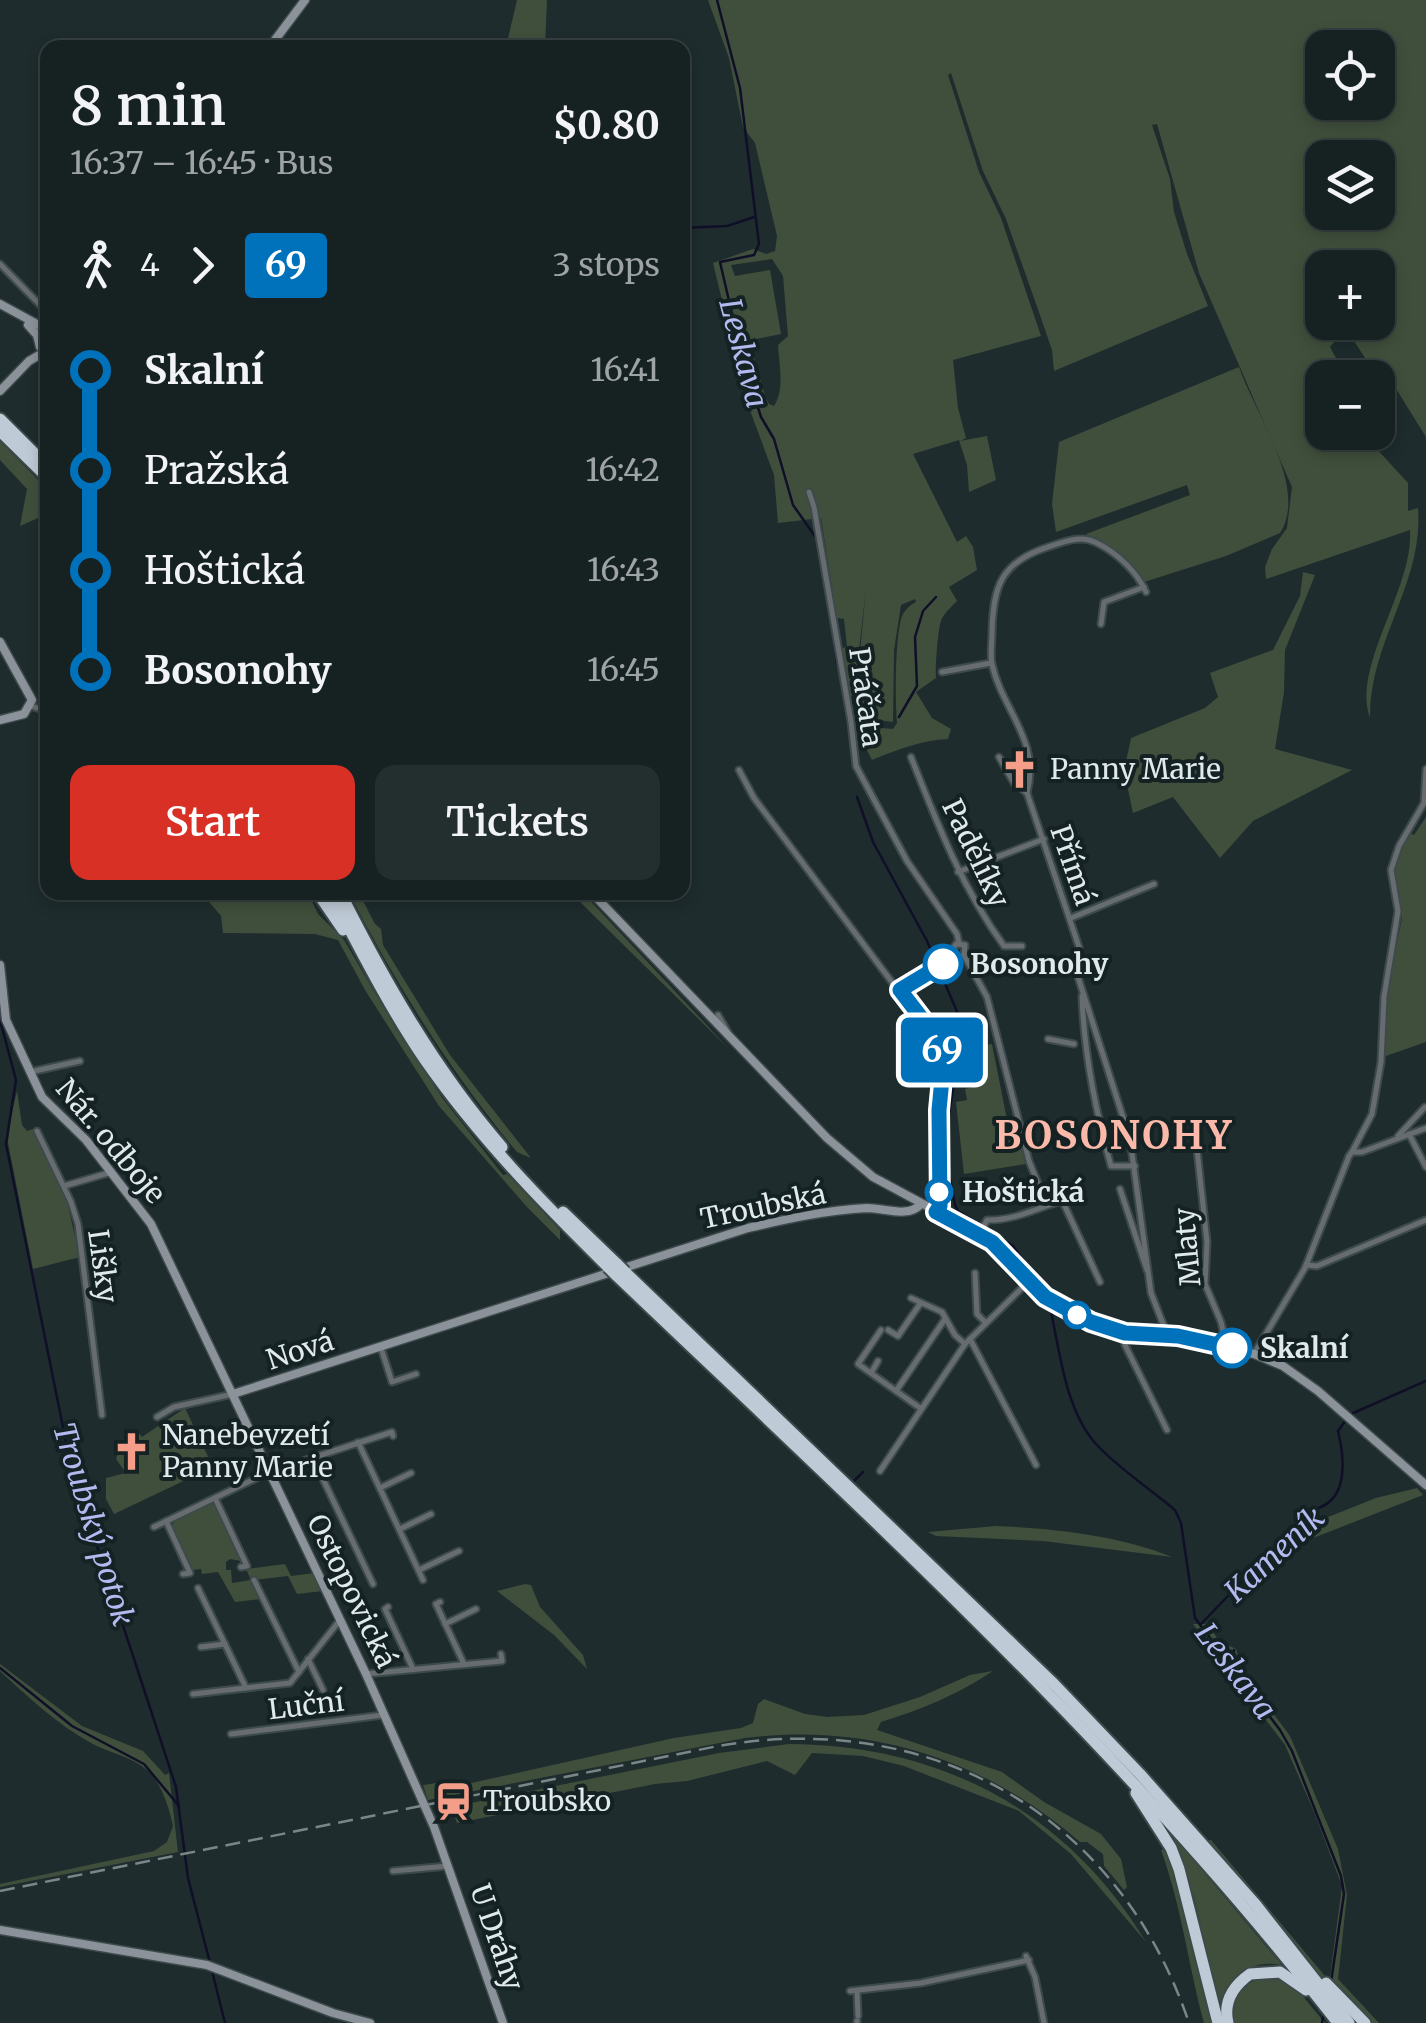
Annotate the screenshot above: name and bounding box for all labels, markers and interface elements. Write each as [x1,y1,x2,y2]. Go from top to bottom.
map controls [1305,30,1395,450]
button: locate [1305,30,1395,120]
text: 8 min [70,71,226,140]
text: $0.80 [553,102,660,149]
button: layers [1305,140,1395,230]
text: 16:37 – 16:45 · Bus [70,143,333,183]
icon: walk [70,238,125,293]
icon: forward [175,238,230,293]
text: 69 [265,243,307,287]
text: 4 [140,245,160,285]
text: 3 stops [552,245,660,285]
button: + [1305,250,1395,340]
water label: Leskava [711,294,777,412]
text: Skalní [144,347,264,394]
text: 16:41 [590,350,660,390]
button: − [1305,360,1395,450]
text: Pražská [144,447,289,494]
text: 16:42 [585,450,660,490]
text: Hoštická [144,547,305,594]
text: 16:43 [587,550,660,590]
street label: Práčata [841,645,891,749]
text: Bosonohy [144,647,332,694]
text: 16:45 [587,650,660,690]
church icon: Panny Marie [999,748,1041,790]
place label: Panny Marie [1050,751,1221,787]
button: Start [70,765,355,880]
button: Tickets [375,765,660,880]
street label: Padělíky [934,793,1018,914]
street label: Přímá [1043,820,1103,910]
marker: Bosonohy [924,945,962,983]
place label: Bosonohy [970,946,1109,982]
line badge: 69 [897,1018,987,1082]
text: 69 [921,1028,963,1072]
street label: Nár. odboje [48,1071,174,1211]
district label: BOSONOHY [994,1112,1234,1159]
place label: Hoštická [962,1174,1085,1210]
street label: Troubská [697,1175,829,1237]
marker: Hoštická [926,1179,952,1205]
street label: Mlaty [1166,1206,1208,1288]
street label: Lišky [80,1227,126,1306]
unlabelled marker [1064,1302,1090,1328]
street label: Nová [262,1322,338,1378]
marker: Skalní [1213,1329,1251,1367]
place label: Skalní [1260,1330,1350,1366]
place label: Nanebevzetí Panny Marie [162,1417,333,1485]
water label: Troubský potok [45,1418,143,1631]
church icon: Nanebevzetí Panny Marie [111,1430,153,1472]
water label: Kameník [1215,1498,1332,1610]
street label: Ostopovická [299,1508,405,1674]
water label: Leskava [1187,1615,1285,1727]
street label: Luční [266,1682,347,1728]
station icon: Troubsko [432,1780,474,1822]
place label: Troubsko [483,1783,611,1819]
street label: U Dráhy [462,1879,532,1995]

